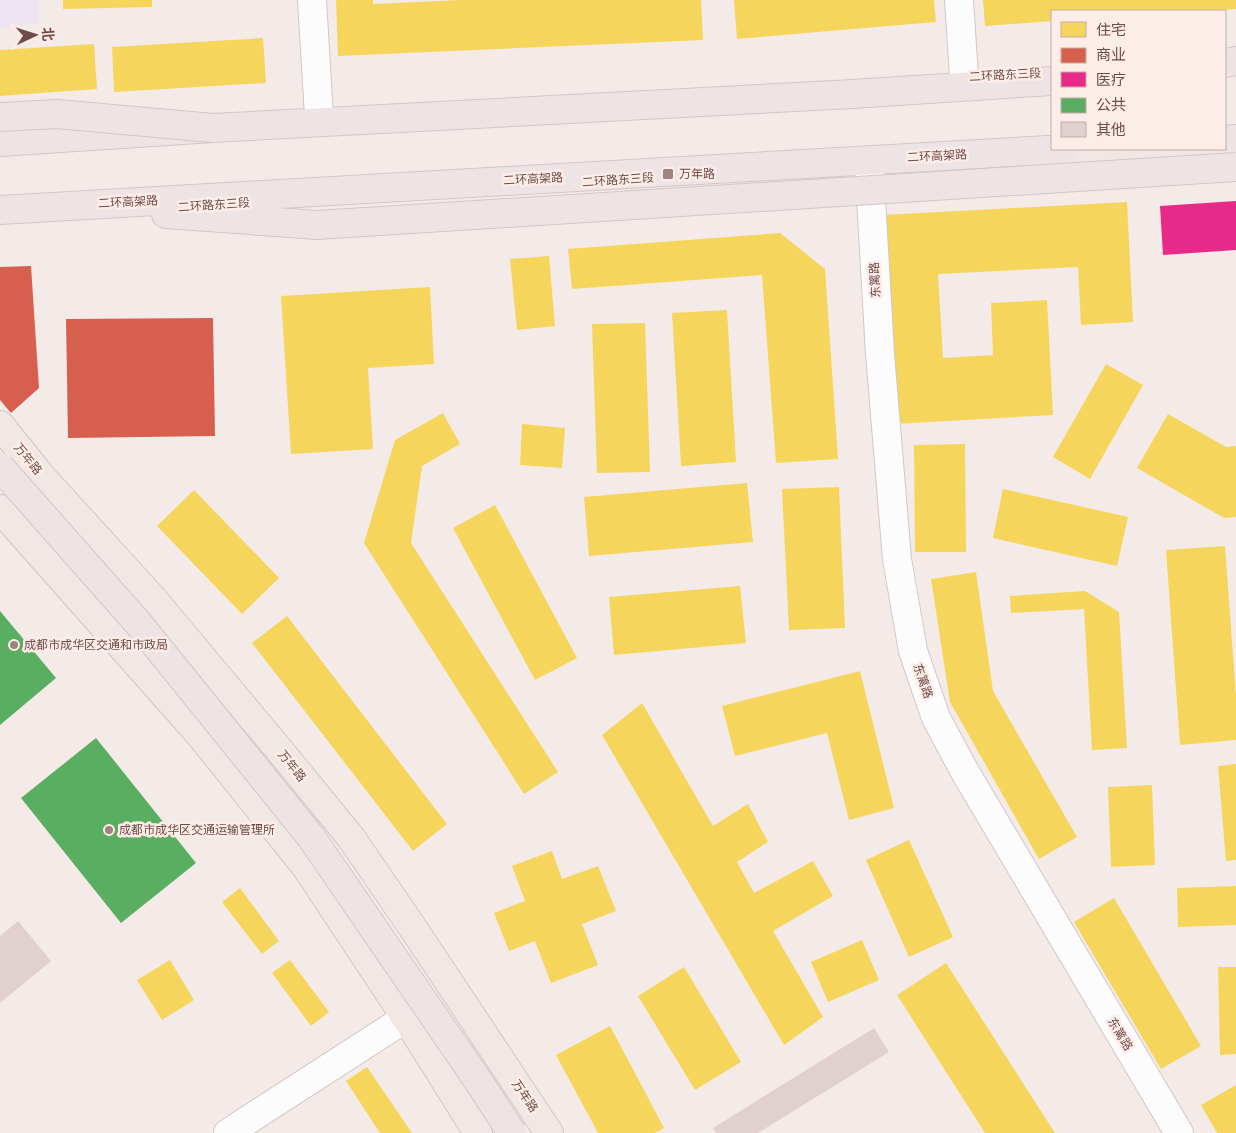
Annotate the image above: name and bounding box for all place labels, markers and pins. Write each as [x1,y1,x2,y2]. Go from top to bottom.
place label: 万年路 [679,165,715,182]
marker: 万年路 [661,167,675,181]
place label: 成都市成华区交通和市政局 [24,636,168,653]
marker: 成都市成华区交通和市政局 [8,639,20,651]
place label: 成都市成华区交通运输管理所 [119,821,275,838]
marker: 成都市成华区交通运输管理所 [103,824,115,836]

